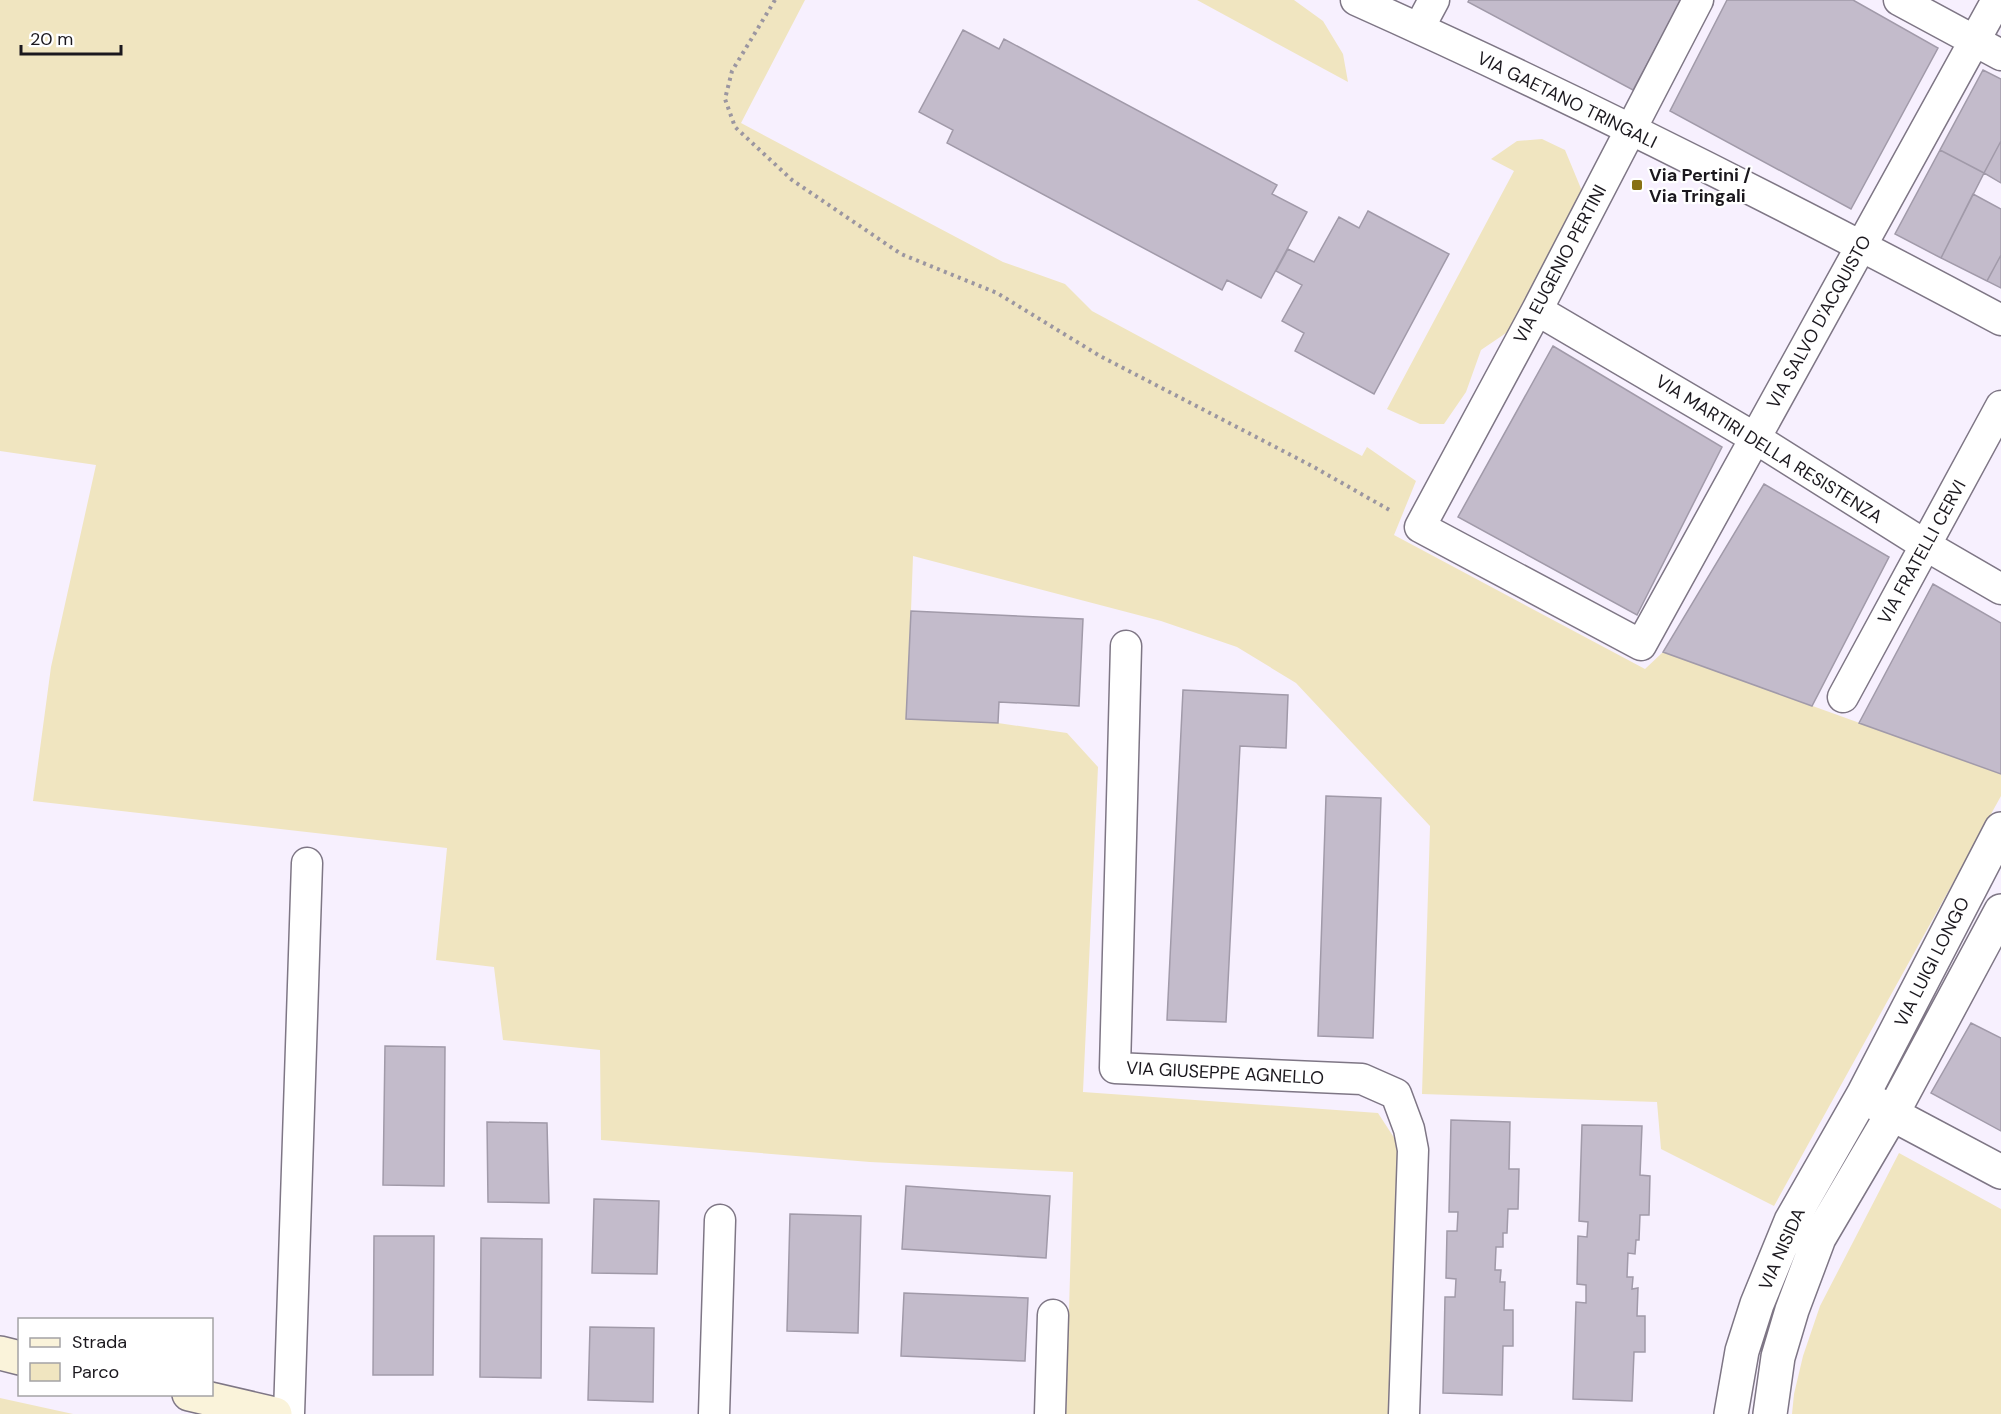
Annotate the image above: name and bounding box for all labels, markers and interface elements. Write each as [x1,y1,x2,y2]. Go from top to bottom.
scale bar [21,18,122,56]
text: 20 m [30,27,73,51]
street label: VIA GAETANO TRINGALI [1473,46,1661,154]
place label: Via Pertini / Via Tringali [1649,163,1751,208]
marker: Via Pertini / Via Tringali [1630,178,1644,192]
street label: VIA EUGENIO PERTINI [1508,180,1612,348]
street label: VIA SALVO D'ACQUISTO [1761,231,1877,413]
street label: VIA MARTIRI DELLA RESISTENZA [1651,369,1887,529]
street label: VIA FRATELLI CERVI [1872,476,1972,628]
street label: VIA LUIGI LONGO [1889,893,1975,1031]
street label: VIA GIUSEPPE AGNELLO [1125,1056,1325,1090]
street label: VIA NISIDA [1753,1204,1811,1294]
legend [18,1318,213,1396]
text: Strada [72,1330,127,1354]
text: Parco [72,1360,119,1384]

